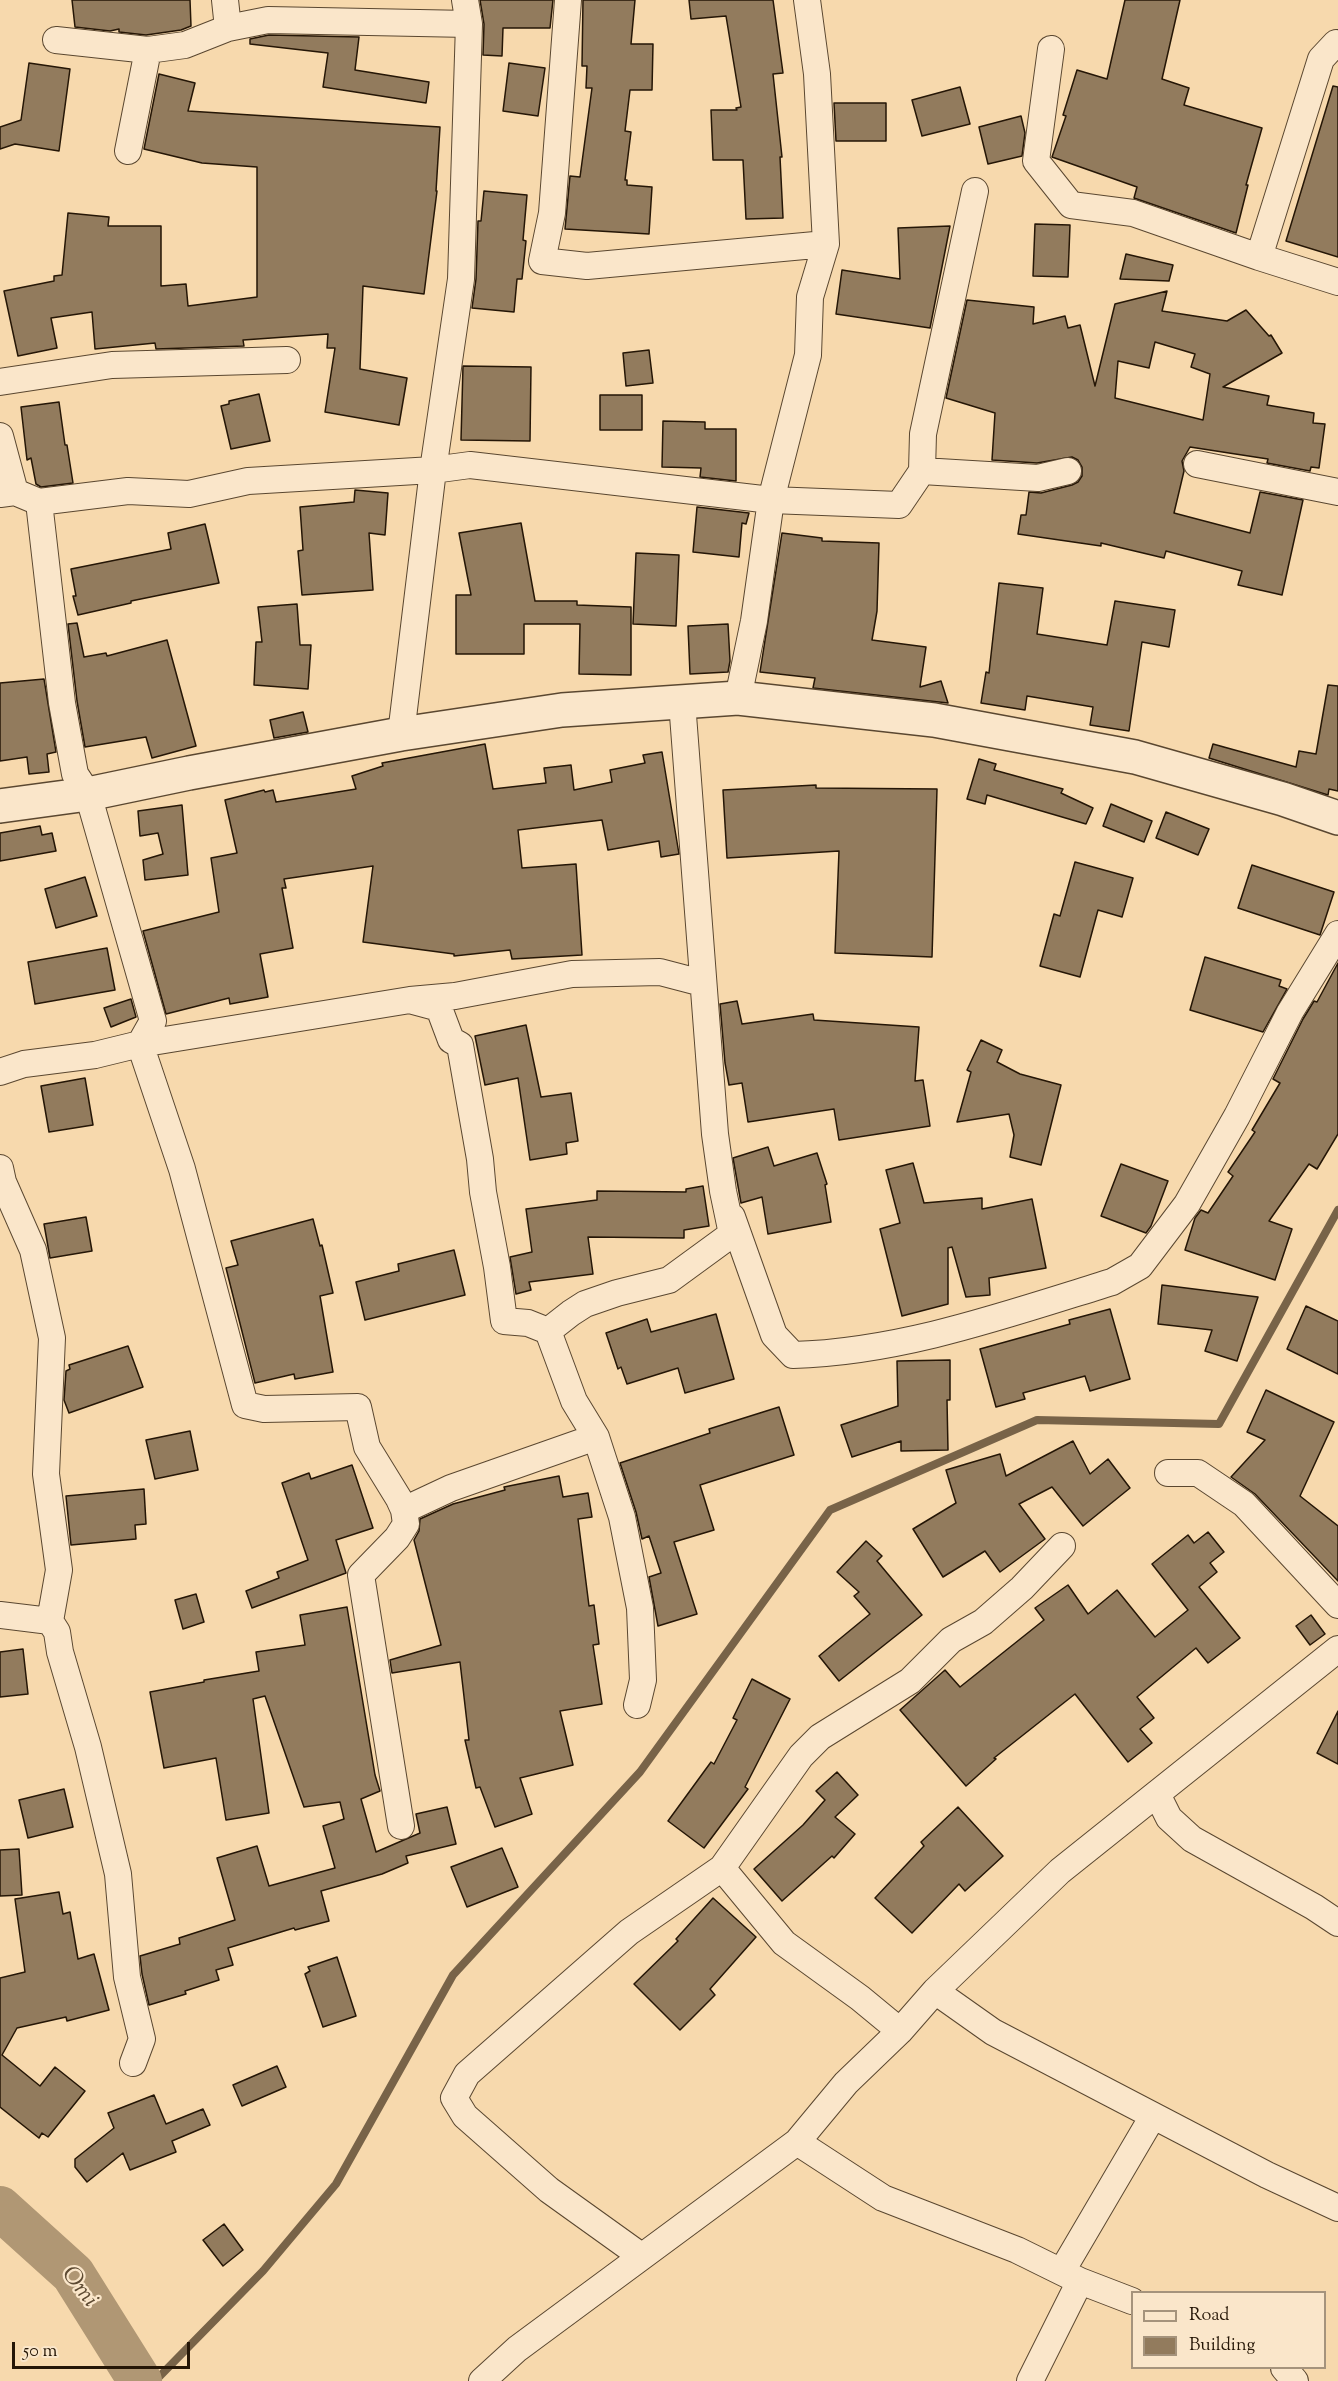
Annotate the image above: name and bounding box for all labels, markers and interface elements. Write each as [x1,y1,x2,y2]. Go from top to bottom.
water label: Omi [53,2262,103,2314]
legend [1131,2291,1326,2369]
text: Road [1189,2303,1229,2329]
scale bar [15,2330,194,2368]
text: Building [1189,2333,1255,2359]
text: 50 m [23,2339,57,2365]

